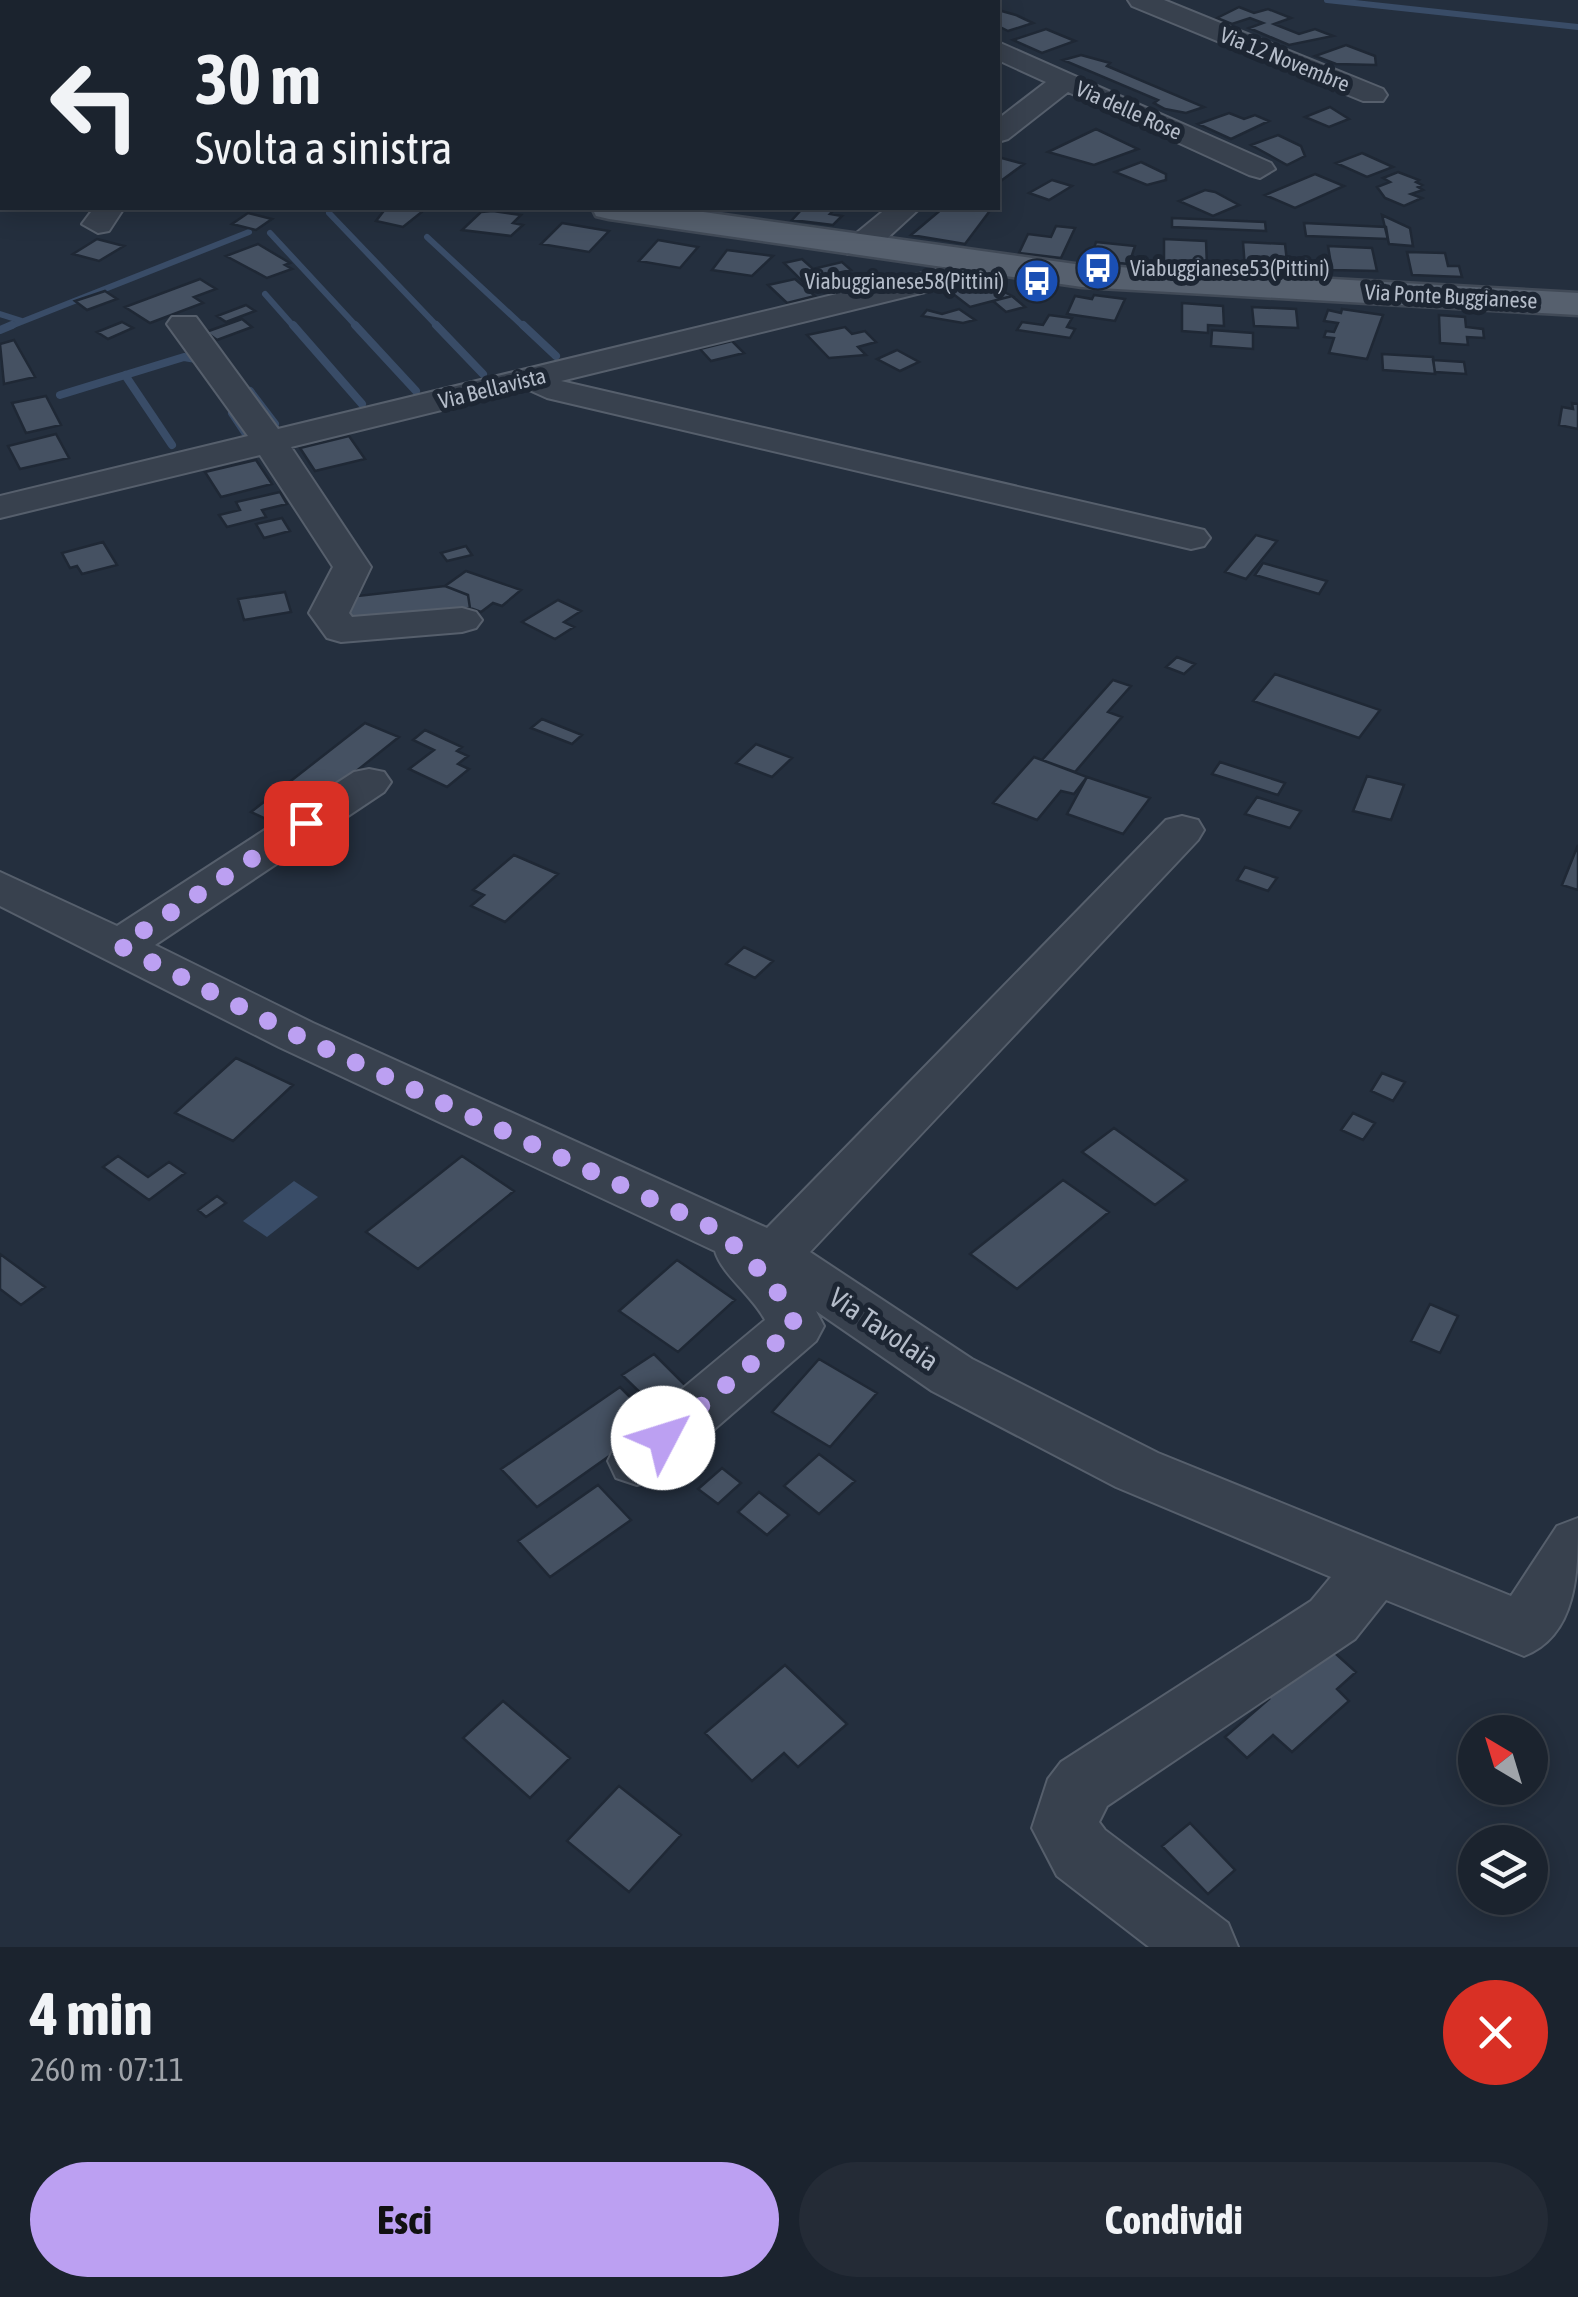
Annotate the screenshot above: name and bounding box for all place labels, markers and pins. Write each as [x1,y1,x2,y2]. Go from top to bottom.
bus stop icon: Viabuggianese53(Pittini) [1075,245,1121,291]
place label: Viabuggianese53(Pittini) [1130,255,1329,281]
bus stop icon: Viabuggianese58(Pittini) [1014,258,1060,304]
place label: Viabuggianese58(Pittini) [805,268,1004,294]
pin [264,781,349,866]

